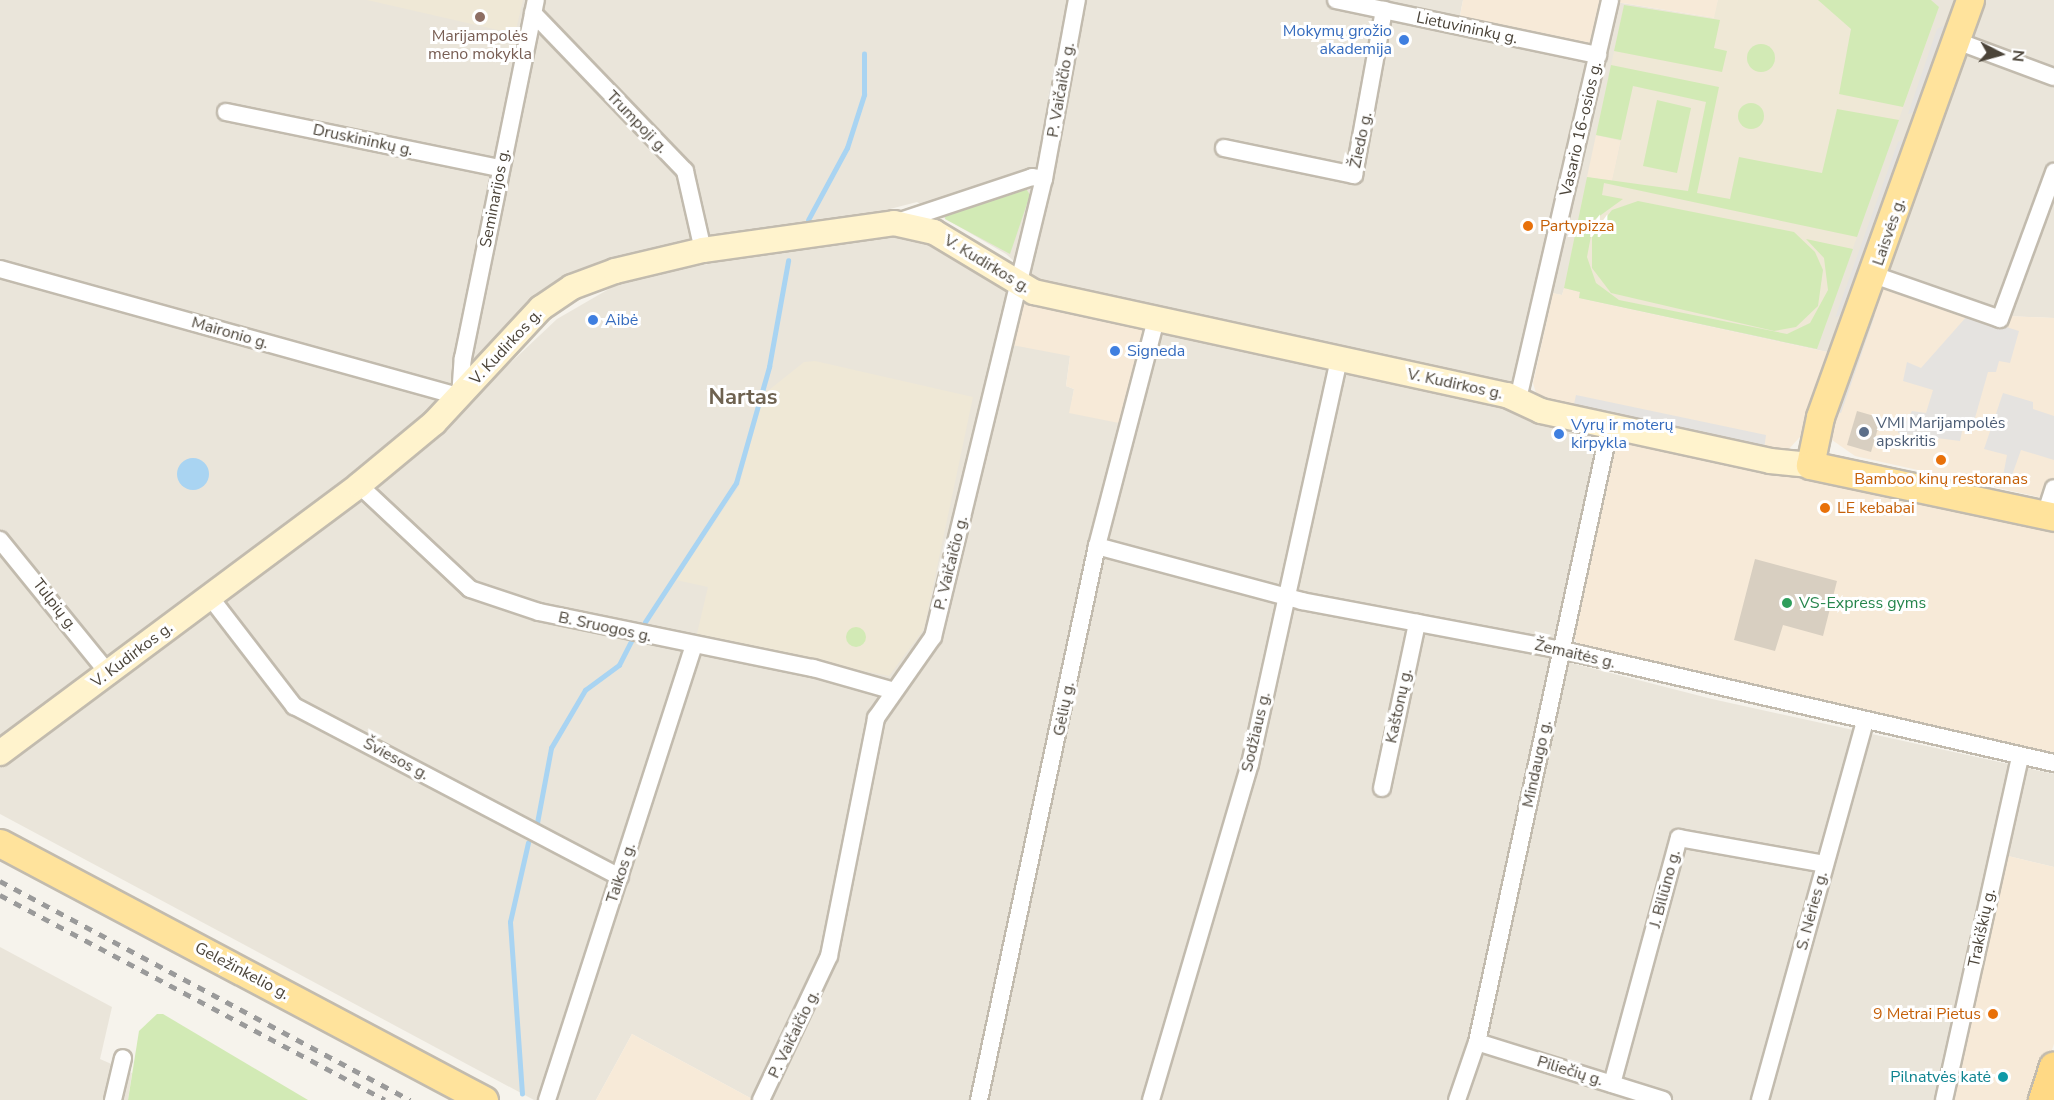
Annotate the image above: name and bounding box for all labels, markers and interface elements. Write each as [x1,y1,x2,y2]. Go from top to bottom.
street label: Lietuvininkų g. [1414,8,1520,48]
marker: Marijampolės meno mokykla [473,10,487,24]
place label: Mokymų grožio akademija [1283,21,1392,59]
north arrow [1970,24,2030,84]
place label: Marijampolės meno mokykla [428,26,532,64]
marker: Mokymų grožio akademija [1397,33,1411,47]
street label: P. Vaičaičio g. [1043,41,1079,139]
text: N [2006,49,2029,63]
street label: Vasario 16-osios g. [1556,60,1606,198]
street label: Trumpoji g. [602,87,672,157]
street label: Žiedo g. [1346,110,1376,170]
street label: Druskininkų g. [311,120,415,160]
street label: Seminarijos g. [476,147,514,249]
street label: Laisvės g. [1869,196,1909,268]
place label: Partypizza [1540,216,1615,236]
marker: Partypizza [1521,219,1535,233]
street label: V. Kudirkos g. [940,231,1034,297]
street label: V. Kudirkos g. [466,305,546,389]
place label: Aibė [605,310,638,330]
street label: Maironio g. [189,313,271,353]
marker: Aibė [586,313,600,327]
place label: Signeda [1127,341,1185,361]
marker: Signeda [1108,344,1122,358]
street label: V. Kudirkos g. [1406,365,1504,403]
district label: Nartas [709,385,777,411]
place label: VMI Marijampolės apskritis [1876,413,2006,451]
place label: Vyrų ir moterų kirpykla [1571,415,1673,453]
marker: VMI Marijampolės apskritis [1857,425,1871,439]
marker: Vyrų ir moterų kirpykla [1552,427,1566,441]
marker: Bamboo kinų restoranas [1934,453,1948,467]
place label: Bamboo kinų restoranas [1854,469,2028,489]
place label: LE kebabai [1837,498,1915,518]
marker: LE kebabai [1818,501,1832,515]
street label: P. Vaičaičio g. [930,514,972,612]
street label: Tulpių g. [29,575,81,635]
place label: VS-Express gyms [1799,593,1926,613]
marker: VS-Express gyms [1780,596,1794,610]
street label: B. Sruogos g. [557,608,653,646]
street label: V. Kudirkos g. [87,618,177,692]
street label: Žemaitės g. [1533,635,1617,673]
street label: Kaštonų g. [1382,667,1416,745]
street label: Gėlių g. [1049,680,1079,738]
street label: Sodžiaus g. [1237,690,1275,774]
street label: Mindaugo g. [1518,719,1556,809]
street label: Šviesos g. [360,734,432,784]
street label: Taikos g. [602,840,640,906]
street label: J. Biliūno g. [1645,848,1685,930]
street label: S. Nėries g. [1792,870,1832,952]
street label: Trakiškių g. [1964,887,2000,969]
street label: Geležinkelio g. [191,938,293,1004]
street label: P. Vaičaičio g. [764,987,824,1081]
place label: 9 Metrai Pietus [1873,1004,1981,1024]
marker: 9 Metrai Pietus [1986,1007,2000,1021]
street label: Piliečių g. [1535,1052,1605,1090]
place label: Pilnatvės katė [1890,1067,1991,1087]
marker: Pilnatvės katė [1996,1070,2010,1084]

